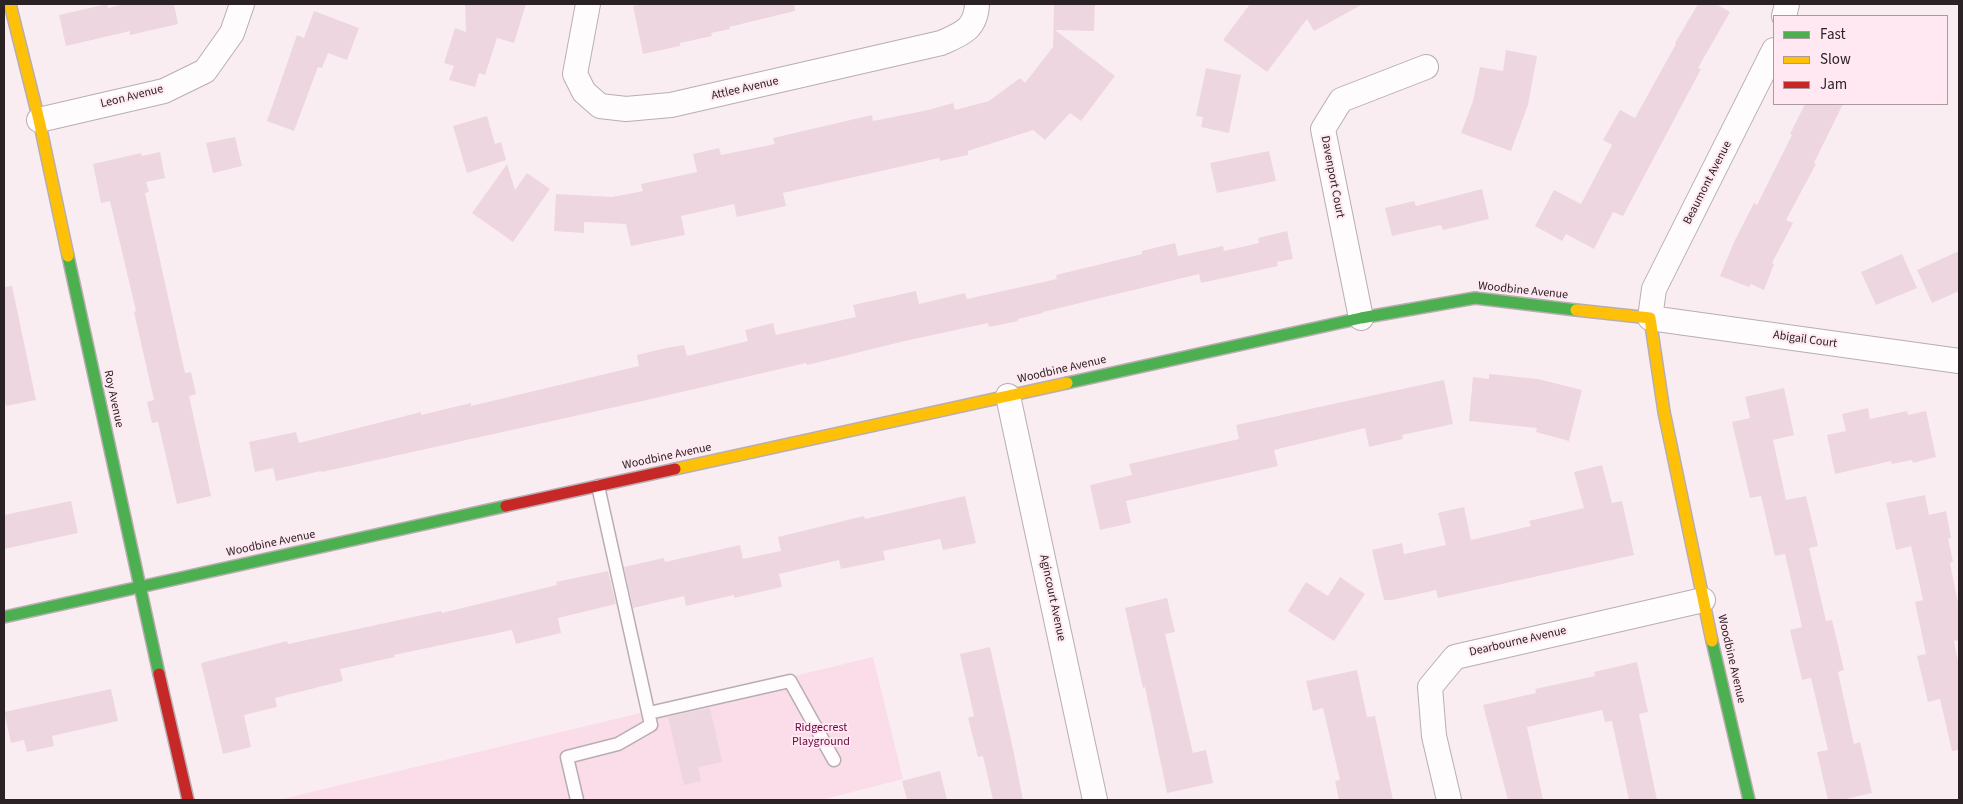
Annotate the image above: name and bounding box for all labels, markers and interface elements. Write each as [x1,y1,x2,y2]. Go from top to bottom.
legend [1773,15,1948,105]
text: Fast [1820,24,1846,45]
text: Slow [1820,49,1851,70]
street label: Attlee Avenue [710,74,780,104]
text: Jam [1820,74,1847,95]
street label: Leon Avenue [99,82,165,112]
street label: Davenport Court [1317,135,1347,219]
street label: Beaumont Avenue [1681,139,1735,227]
street label: Woodbine Avenue [1477,279,1569,303]
street label: Abigail Court [1772,328,1838,352]
street label: Woodbine Avenue [1016,353,1108,387]
street label: Roy Avenue [100,369,126,429]
street label: Woodbine Avenue [621,441,713,473]
street label: Woodbine Avenue [225,528,317,560]
street label: Agincourt Avenue [1036,553,1068,643]
street label: Woodbine Avenue [1714,613,1748,705]
street label: Dearbourne Avenue [1468,624,1568,660]
park label: Ridgecrest Playground [792,721,850,749]

